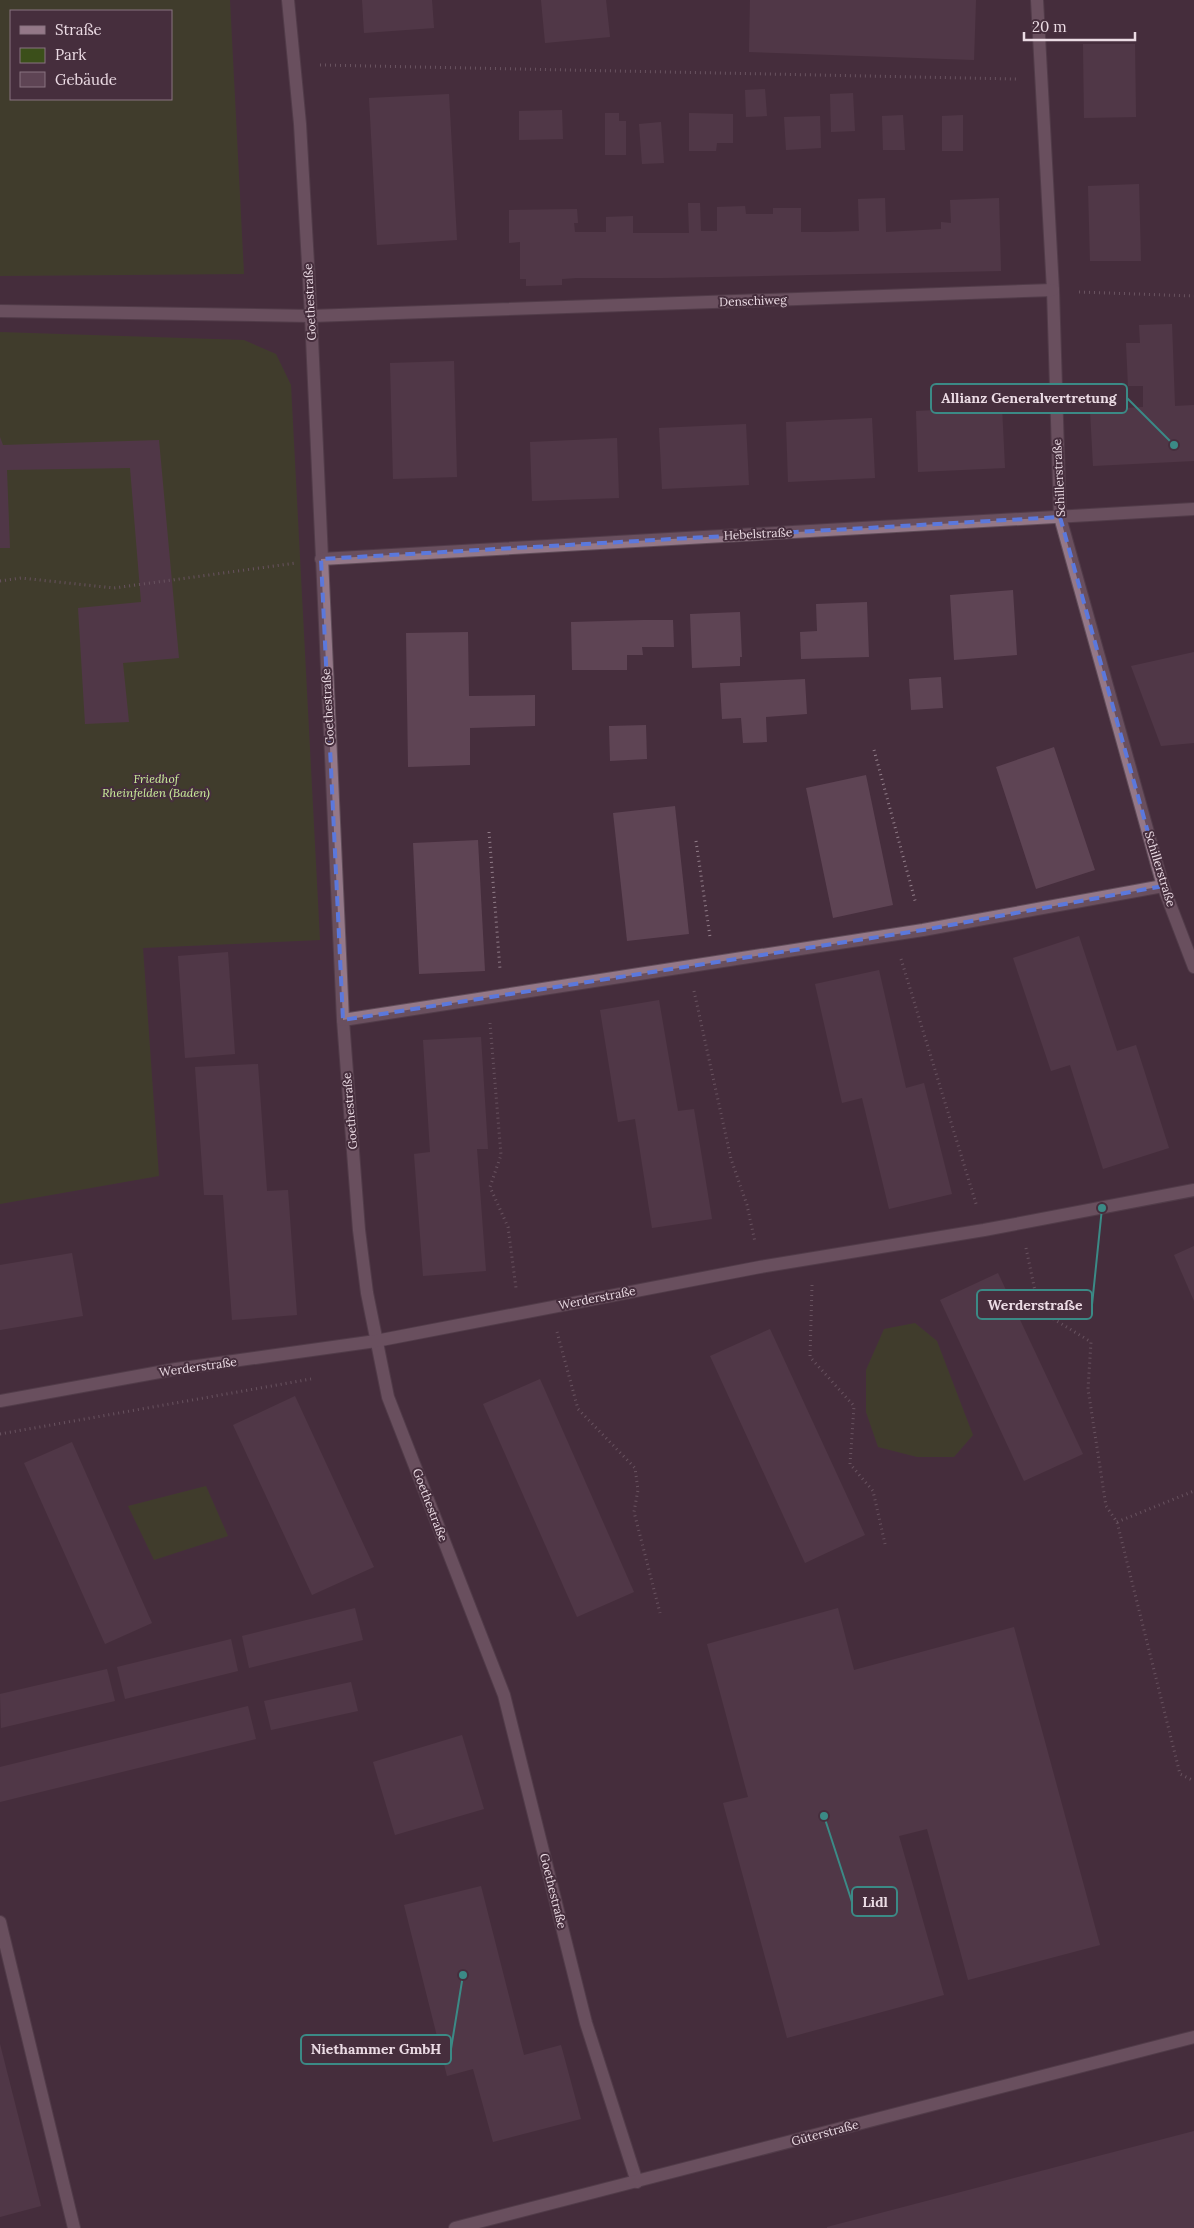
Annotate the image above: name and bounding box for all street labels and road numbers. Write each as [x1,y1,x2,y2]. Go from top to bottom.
street label: Goethestraße [300,263,319,341]
street label: Denschiweg [719,292,787,309]
street label: Schillerstraße [1049,438,1068,517]
street label: Hebelstraße [723,524,793,543]
street label: Goethestraße [318,668,337,746]
street label: Schillerstraße [1142,829,1179,909]
street label: Goethestraße [339,1072,360,1150]
street label: Werderstraße [557,1283,637,1312]
street label: Werderstraße [158,1354,238,1379]
street label: Goethestraße [410,1466,451,1544]
street label: Goethestraße [537,1852,570,1931]
street label: Güterstraße [790,2116,861,2149]

